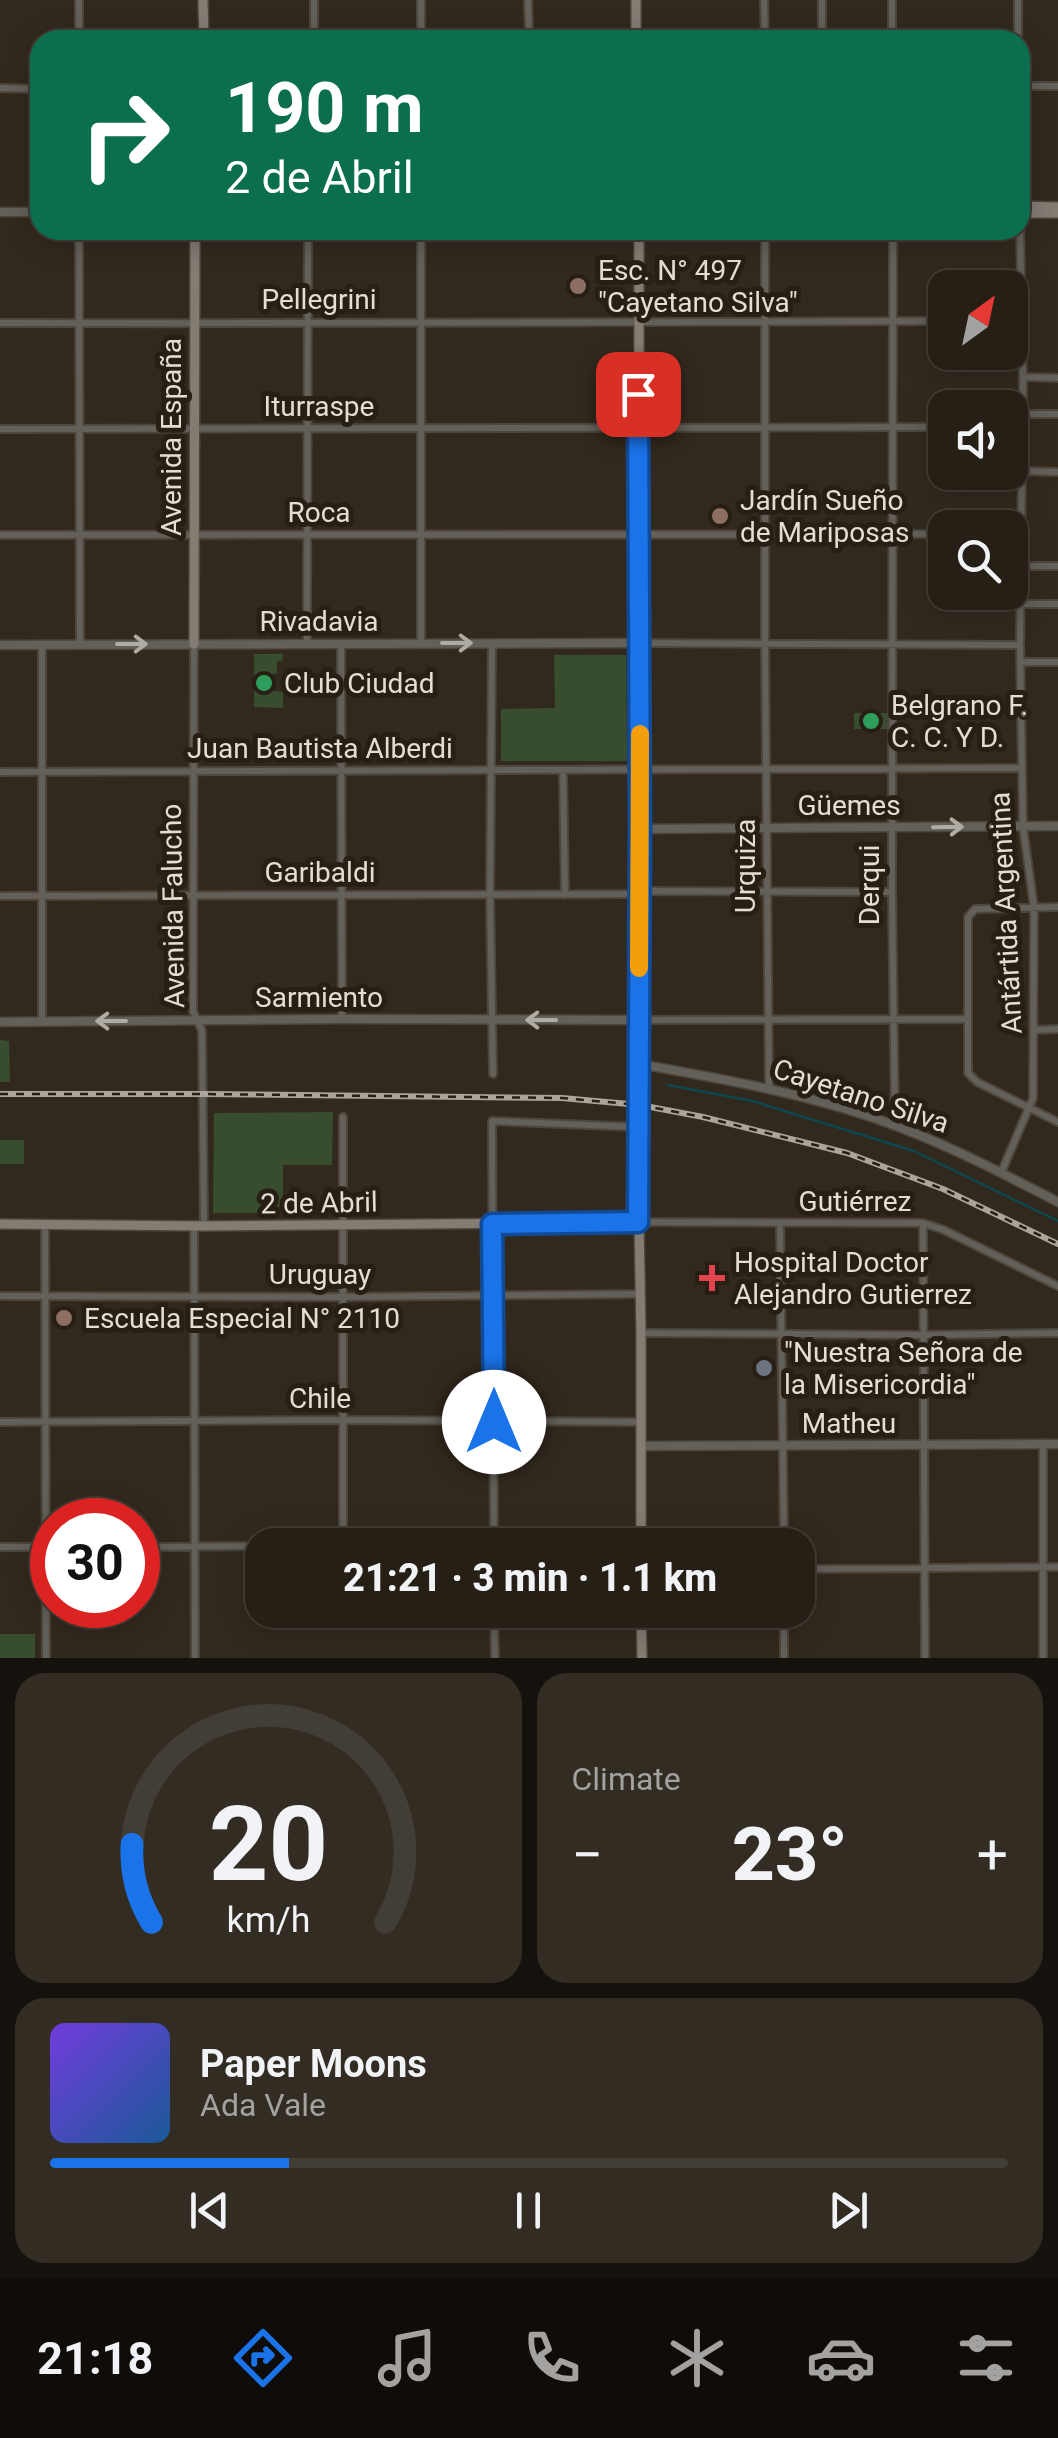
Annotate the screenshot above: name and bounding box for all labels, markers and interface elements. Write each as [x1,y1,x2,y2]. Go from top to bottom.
text: 190 m [225,67,424,149]
icon: right [60,70,190,200]
text: 2 de Abril [225,151,414,204]
place label: Esc. N° 497 "Cayetano Silva" [598,254,798,319]
north arrow [928,270,1028,370]
map controls [928,270,1028,610]
marker: Esc. N° 497 "Cayetano Silva" [567,275,589,297]
street label: Pellegrini [261,283,377,316]
street label: Avenida España [155,338,188,536]
pin [596,352,681,437]
icon: arrive [611,367,666,422]
street label: Iturraspe [264,390,374,423]
button: sound [928,390,1028,490]
place label: Jardín Sueño de Mariposas [740,484,909,549]
street label: Roca [287,496,351,529]
marker: Jardín Sueño de Mariposas [709,505,731,527]
button: search [928,510,1028,610]
street label: Rivadavia [259,605,379,638]
one-way arrow [116,634,148,654]
one-way arrow [440,634,473,652]
place label: Club Ciudad [284,667,434,700]
marker: Club Ciudad [253,672,275,694]
place label: Belgrano F. C. C. Y D. [891,689,1028,754]
marker: Belgrano F. C. C. Y D. [860,710,882,732]
street label: Juan Bautista Alberdi [187,732,453,765]
street label: Güemes [797,789,901,822]
street label: Antártida Argentina [983,791,1029,1035]
street label: Avenida Falucho [155,803,191,1009]
one-way arrow [930,818,963,836]
street label: Urquiza [729,819,762,913]
street label: Derqui [853,845,886,925]
street label: Garibaldi [265,856,375,889]
street label: Sarmiento [255,981,383,1014]
one-way arrow [526,1010,558,1030]
one-way arrow [96,1012,128,1030]
street label: Cayetano Silva [769,1052,953,1140]
street label: 2 de Abril [260,1185,378,1221]
street label: Gutiérrez [799,1185,911,1218]
place label: Hospital Doctor Alejandro Gutierrez [734,1246,972,1311]
street label: Uruguay [269,1258,371,1291]
marker: Hospital Doctor Alejandro Gutierrez [699,1265,725,1291]
place label: Escuela Especial N° 2110 [84,1302,400,1335]
marker: Escuela Especial N° 2110 [53,1307,75,1329]
place label: "Nuestra Señora de la Misericordia" [784,1336,1023,1401]
marker: "Nuestra Señora de la Misericordia" [753,1357,775,1379]
position arrow [442,1370,546,1474]
street label: Chile [289,1382,351,1415]
street label: Matheu [802,1407,896,1440]
speed limit sign: 30 [30,1498,160,1628]
text: 21:21 · 3 min · 1.1 km [343,1556,717,1600]
text: Climate [572,1760,681,1798]
text: 20 [209,1784,328,1905]
text: 23° [732,1810,848,1898]
text: − [572,1823,603,1887]
text: + [977,1823,1008,1887]
text: km/h [226,1899,310,1941]
text: Paper Moons [200,2042,427,2086]
text: Ada Vale [200,2086,326,2124]
icon: previous [182,2183,237,2238]
icon: pause [501,2183,556,2238]
icon: next [821,2183,876,2238]
icon: directions [228,2323,298,2393]
icon: music [372,2323,442,2393]
icon: phone [517,2323,587,2393]
icon: climate [662,2323,732,2393]
icon: car [806,2323,876,2393]
icon: filters [951,2323,1021,2393]
text: 21:18 [37,2332,153,2385]

